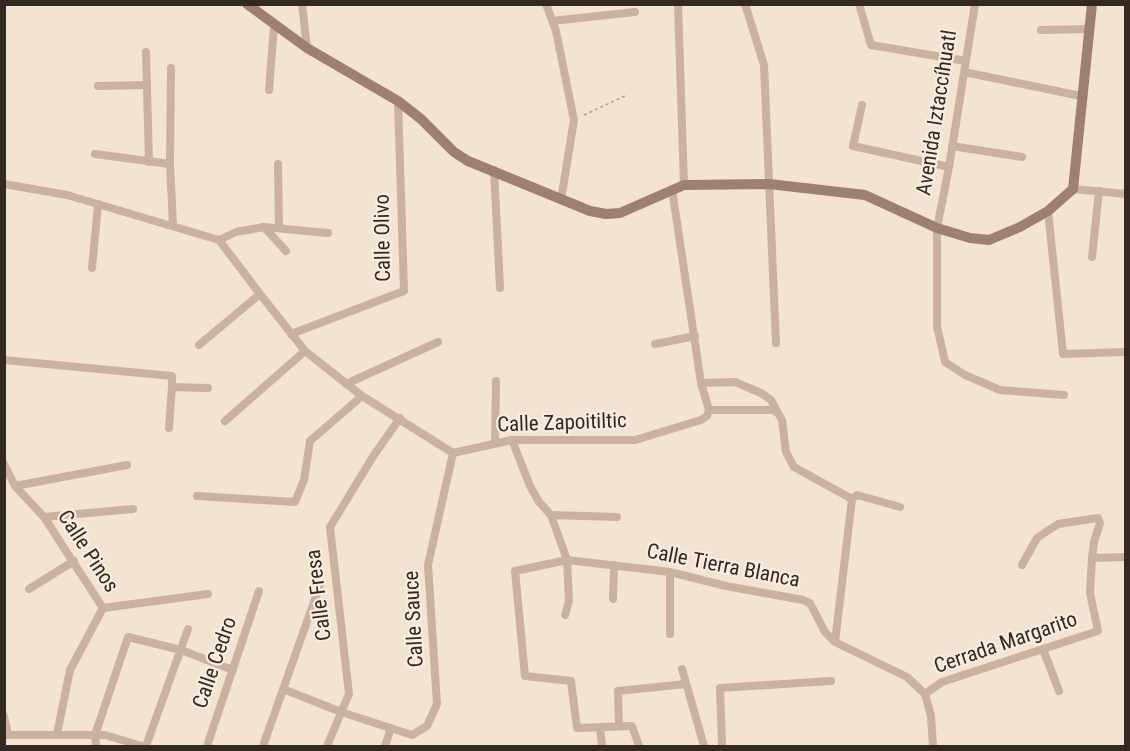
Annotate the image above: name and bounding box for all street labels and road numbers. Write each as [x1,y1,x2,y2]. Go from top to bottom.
street label: Avenida Iztaccíhuatl [912,29,964,197]
street label: Calle Olivo [371,194,397,282]
street label: Calle Zapoitiltic [497,409,627,439]
street label: Calle Pinos [51,506,123,598]
street label: Calle Tierra Blanca [644,540,802,594]
street label: Calle Fresa [302,548,338,642]
street label: Calle Sauce [400,570,430,668]
street label: Cerrada Margarito [931,608,1081,680]
street label: Calle Cedro [189,614,243,712]

